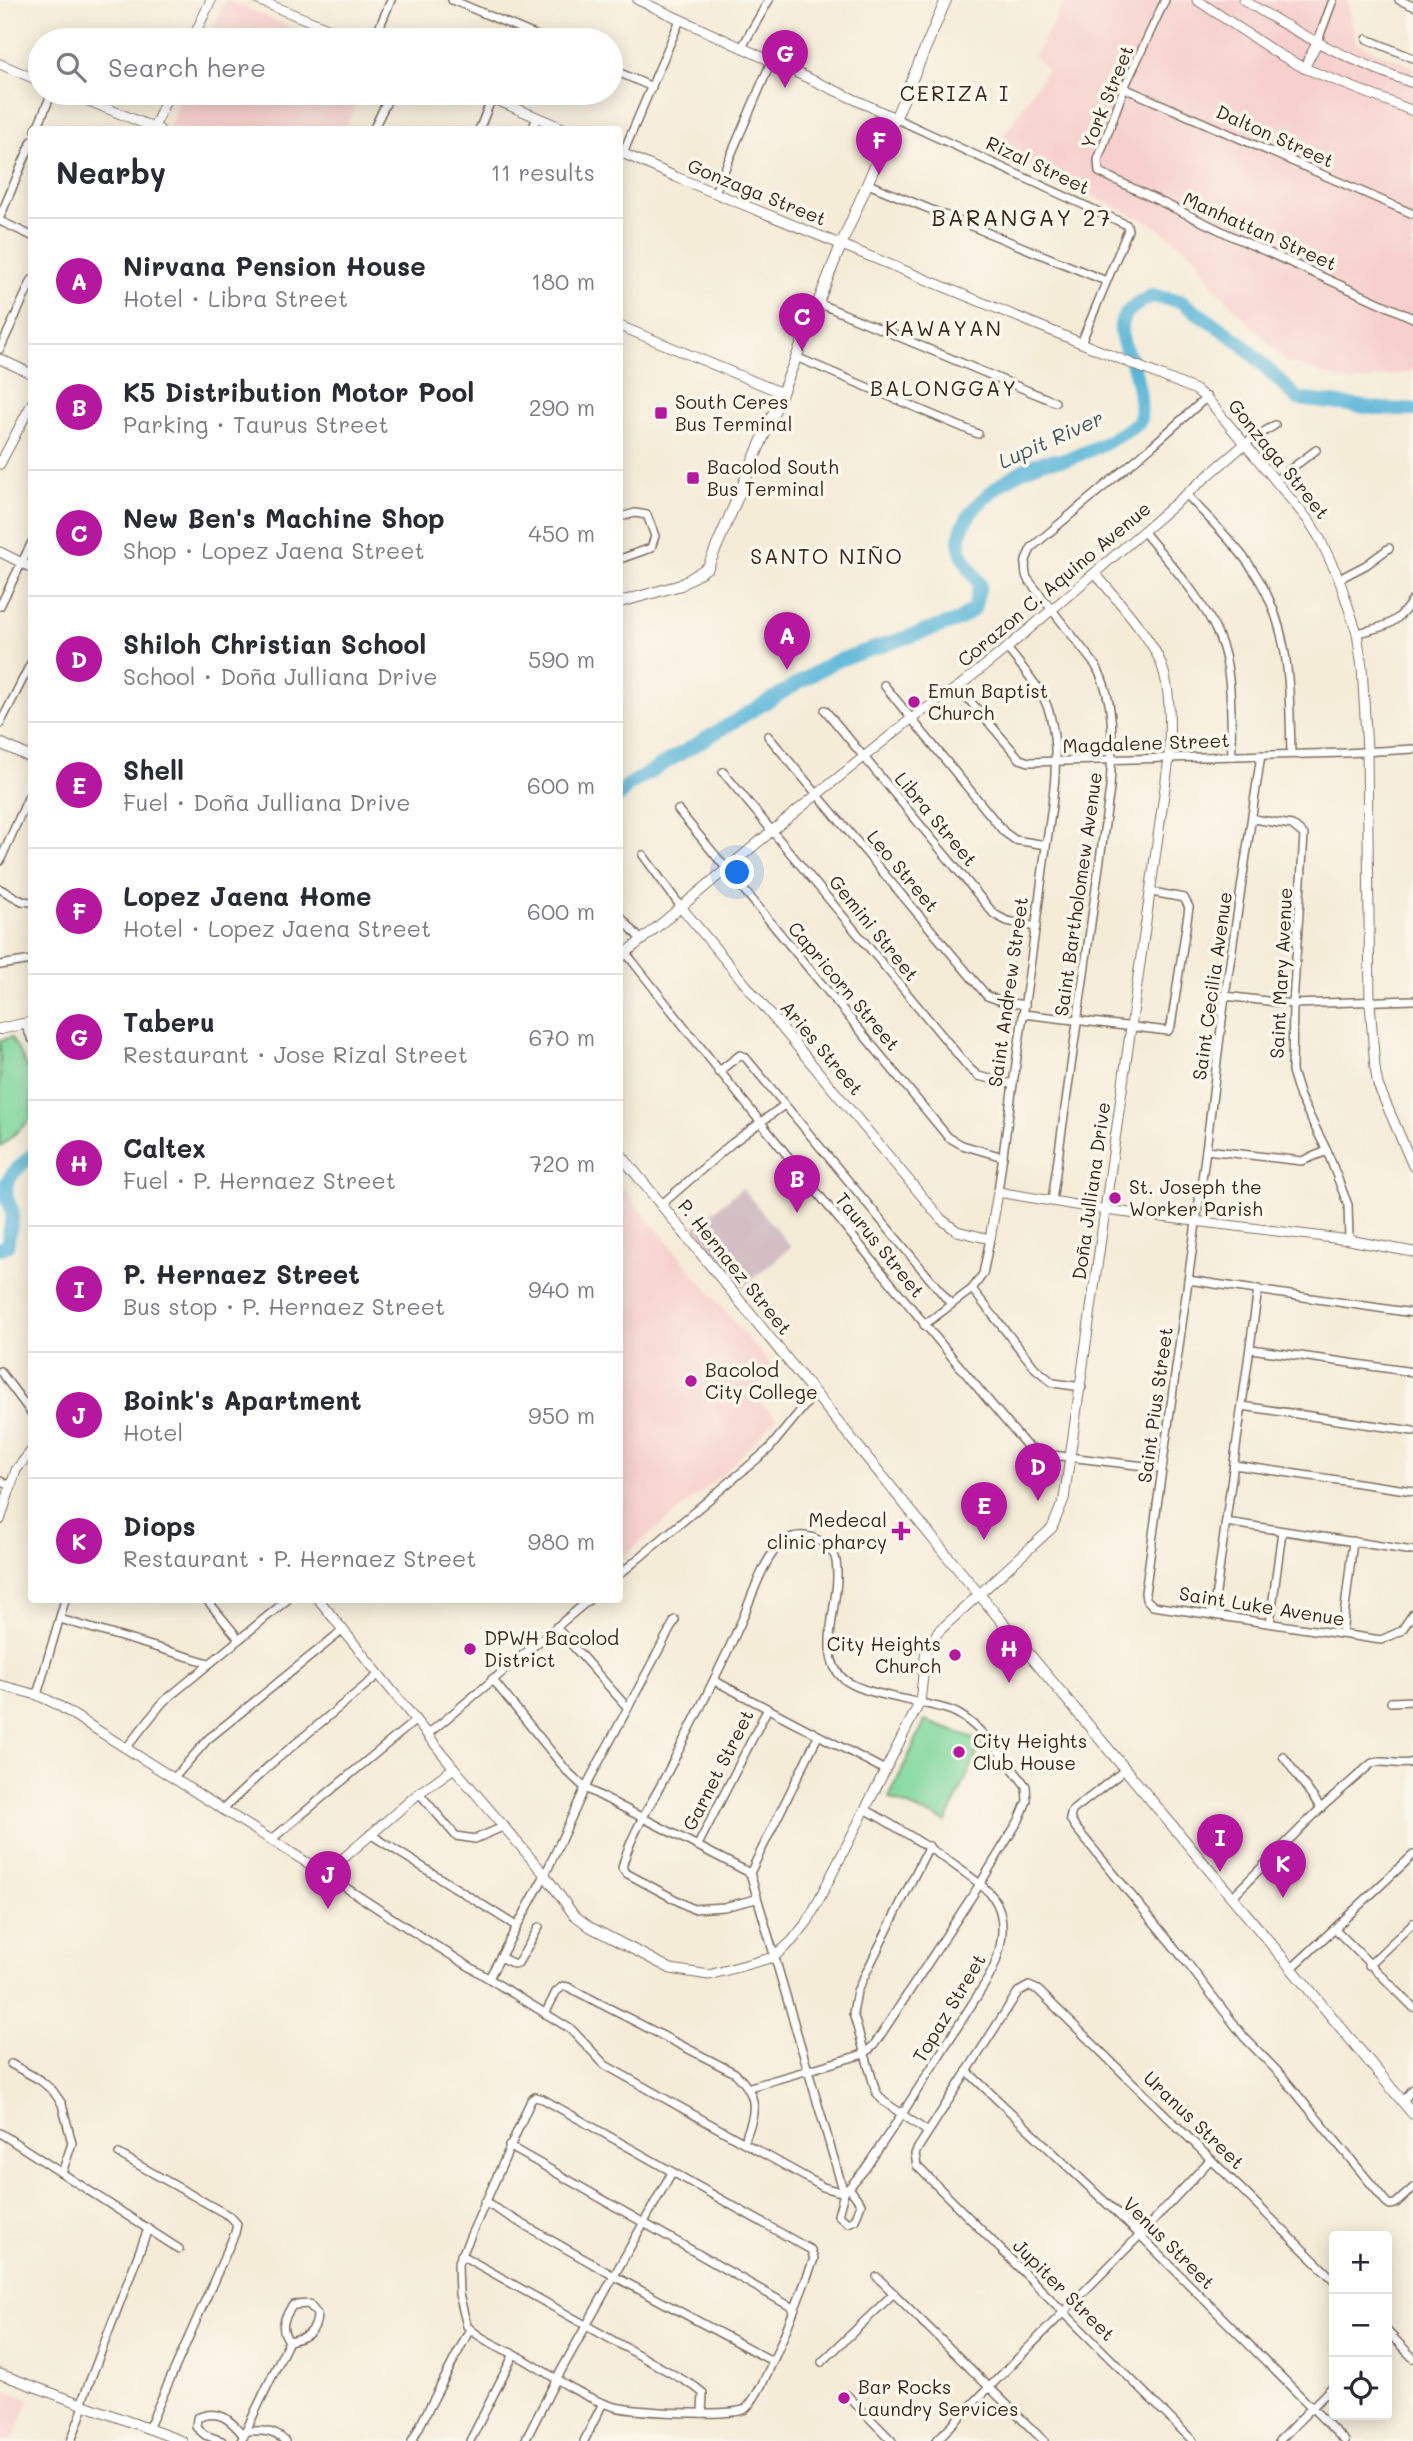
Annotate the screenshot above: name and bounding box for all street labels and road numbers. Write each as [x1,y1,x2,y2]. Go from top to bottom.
street label: York Street [1074,41,1139,152]
street label: Dalton Street [1212,98,1338,173]
street label: Rizal Street [982,130,1094,199]
street label: Gonzaga Street [684,152,830,231]
street label: Manhattan Street [1179,185,1341,276]
street label: Gonzaga Street [1223,393,1336,524]
street label: Corazon C. Aquino Avenue [952,495,1156,672]
street label: Magdalene Street [1062,727,1230,758]
street label: Libra Street [890,766,983,871]
street label: Saint Bartholomew Avenue [1048,770,1107,1018]
street label: Leo Street [862,824,945,917]
street label: Gemini Street [824,869,925,986]
street label: Saint Mary Avenue [1264,887,1297,1059]
street label: Saint Cecilia Avenue [1186,890,1237,1082]
street label: Saint Andrew Street [982,895,1033,1089]
street label: Capricorn Street [783,916,906,1056]
street label: Aries Street [776,995,869,1100]
street label: Doña Julliana Drive [1066,1100,1115,1282]
street label: Taurus Street [830,1187,931,1303]
street label: P. Hernaez Street [673,1194,798,1340]
street label: Saint Pius Street [1131,1325,1178,1484]
street label: Saint Luke Avenue [1177,1580,1347,1631]
street label: Garnet Street [676,1705,759,1835]
street label: Topaz Street [906,1949,991,2067]
street label: Uranus Street [1139,2065,1250,2174]
street label: Venus Street [1118,2191,1221,2294]
street label: Jupiter Street [1008,2233,1121,2346]

